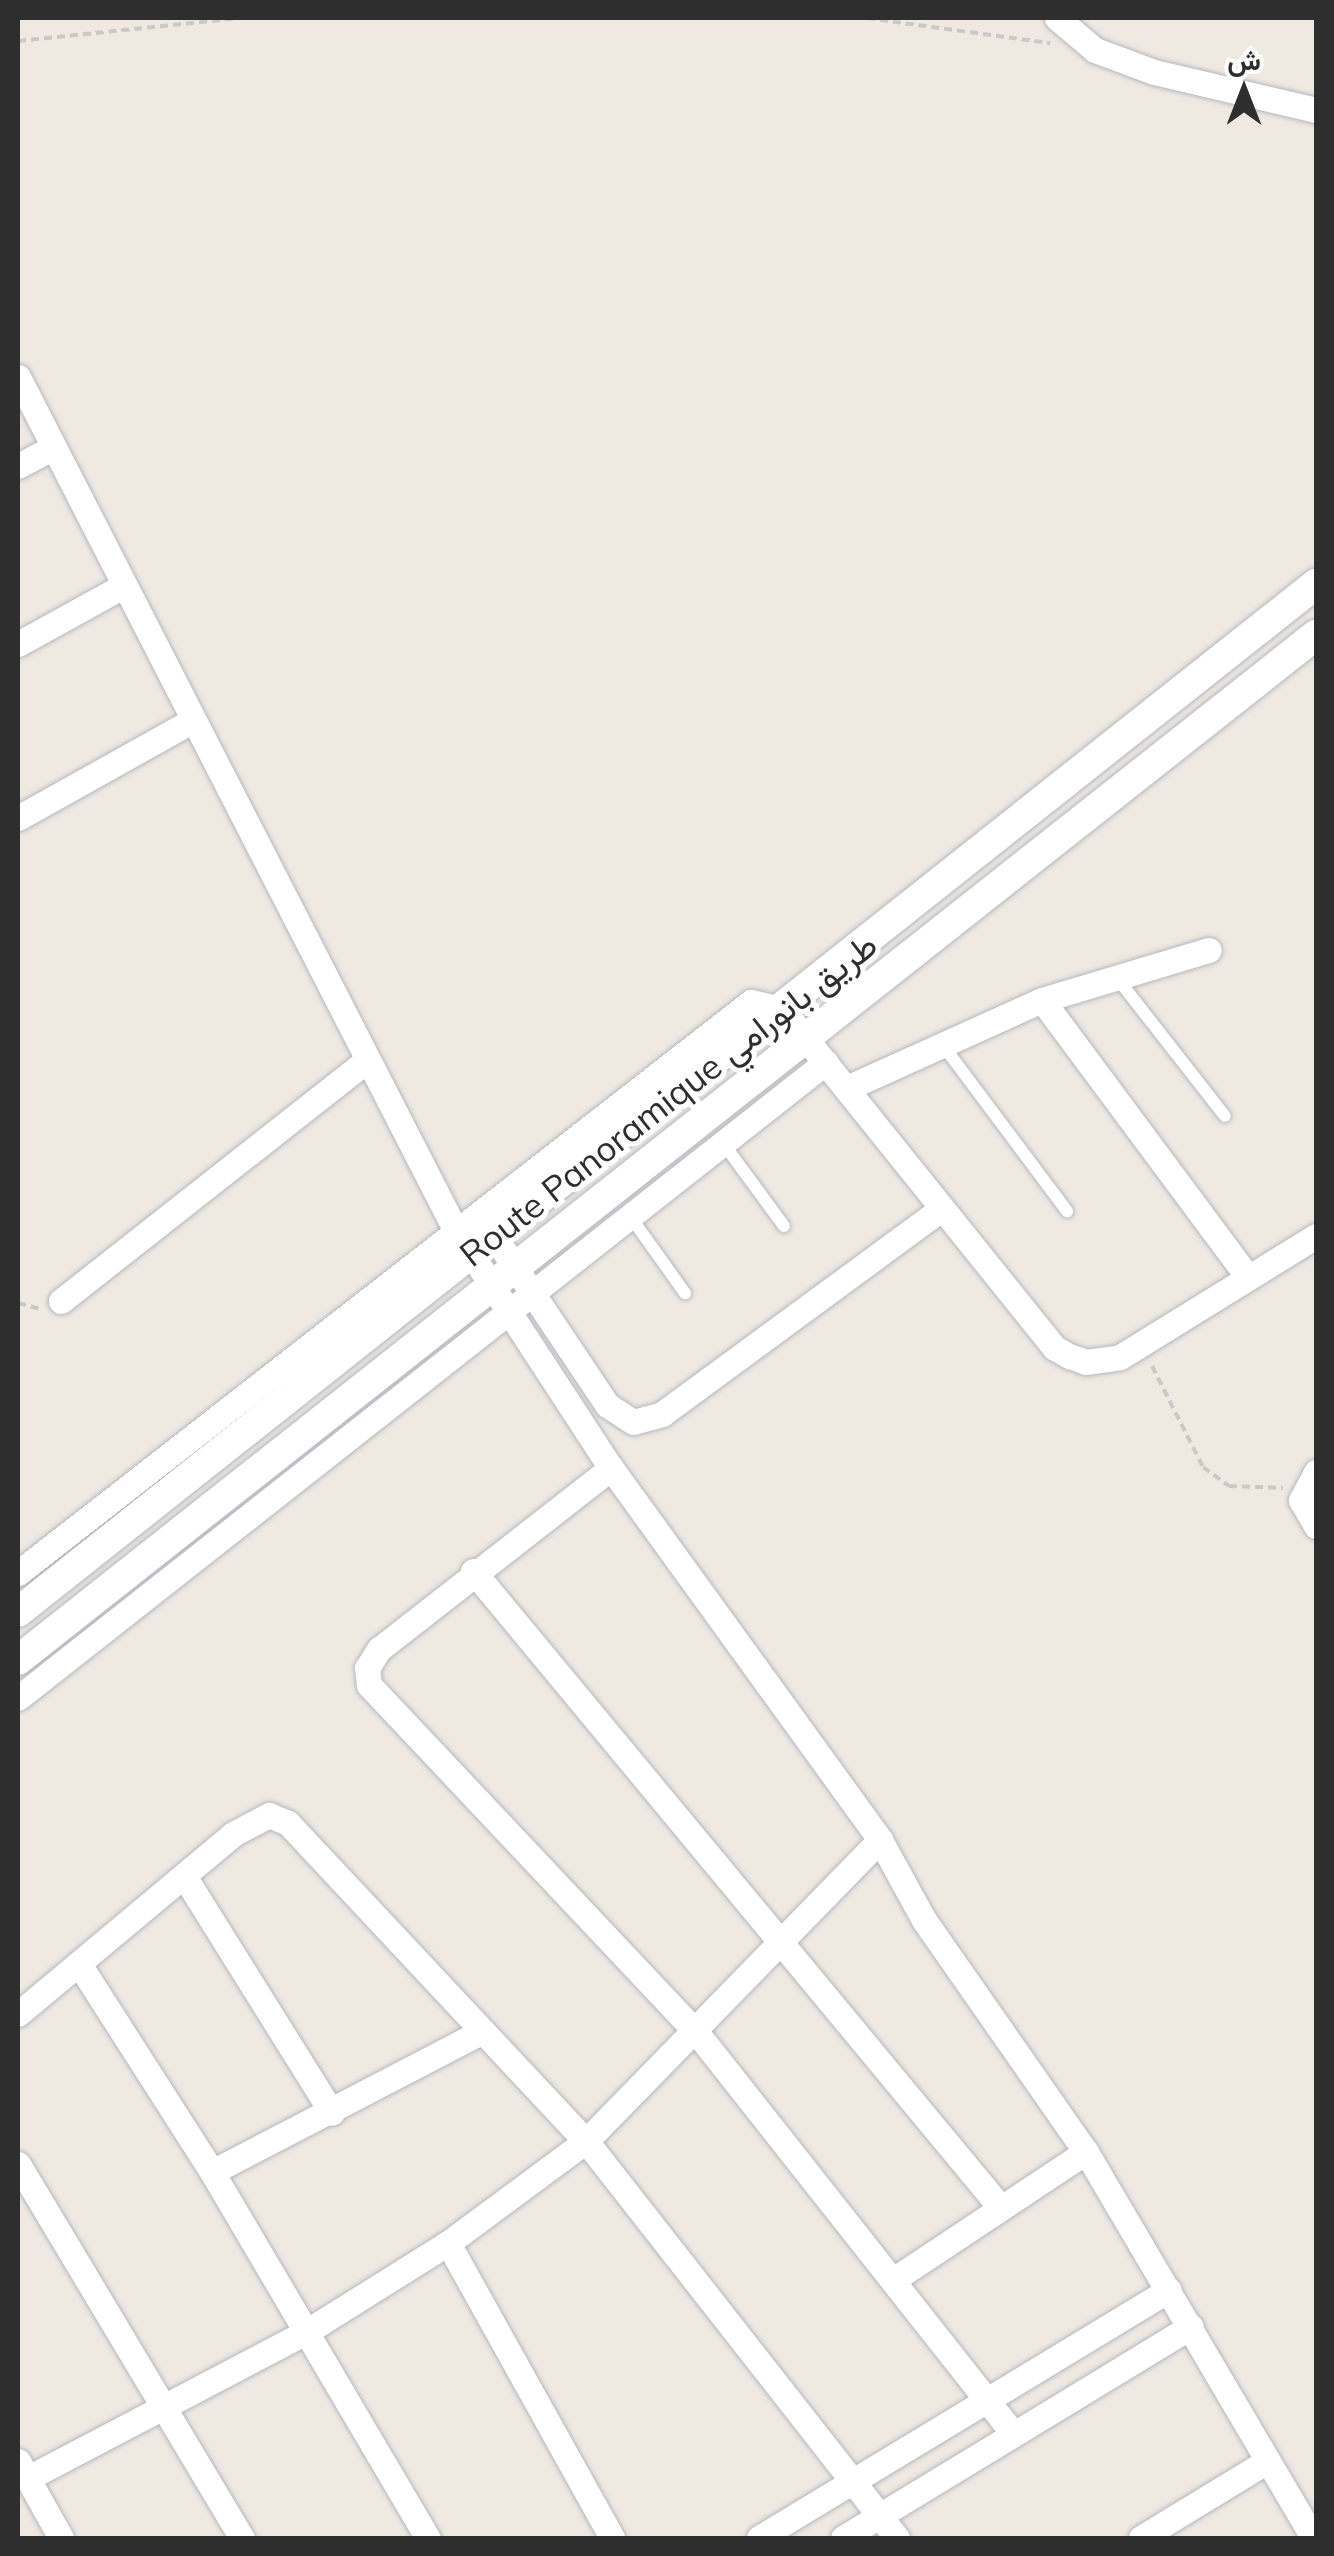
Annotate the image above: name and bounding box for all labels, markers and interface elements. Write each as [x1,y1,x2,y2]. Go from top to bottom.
north arrow [1194,40,1294,140]
text: ش [1227,42,1261,77]
street label: Route Panoramique طريق بانورامي [451,923,885,1275]

